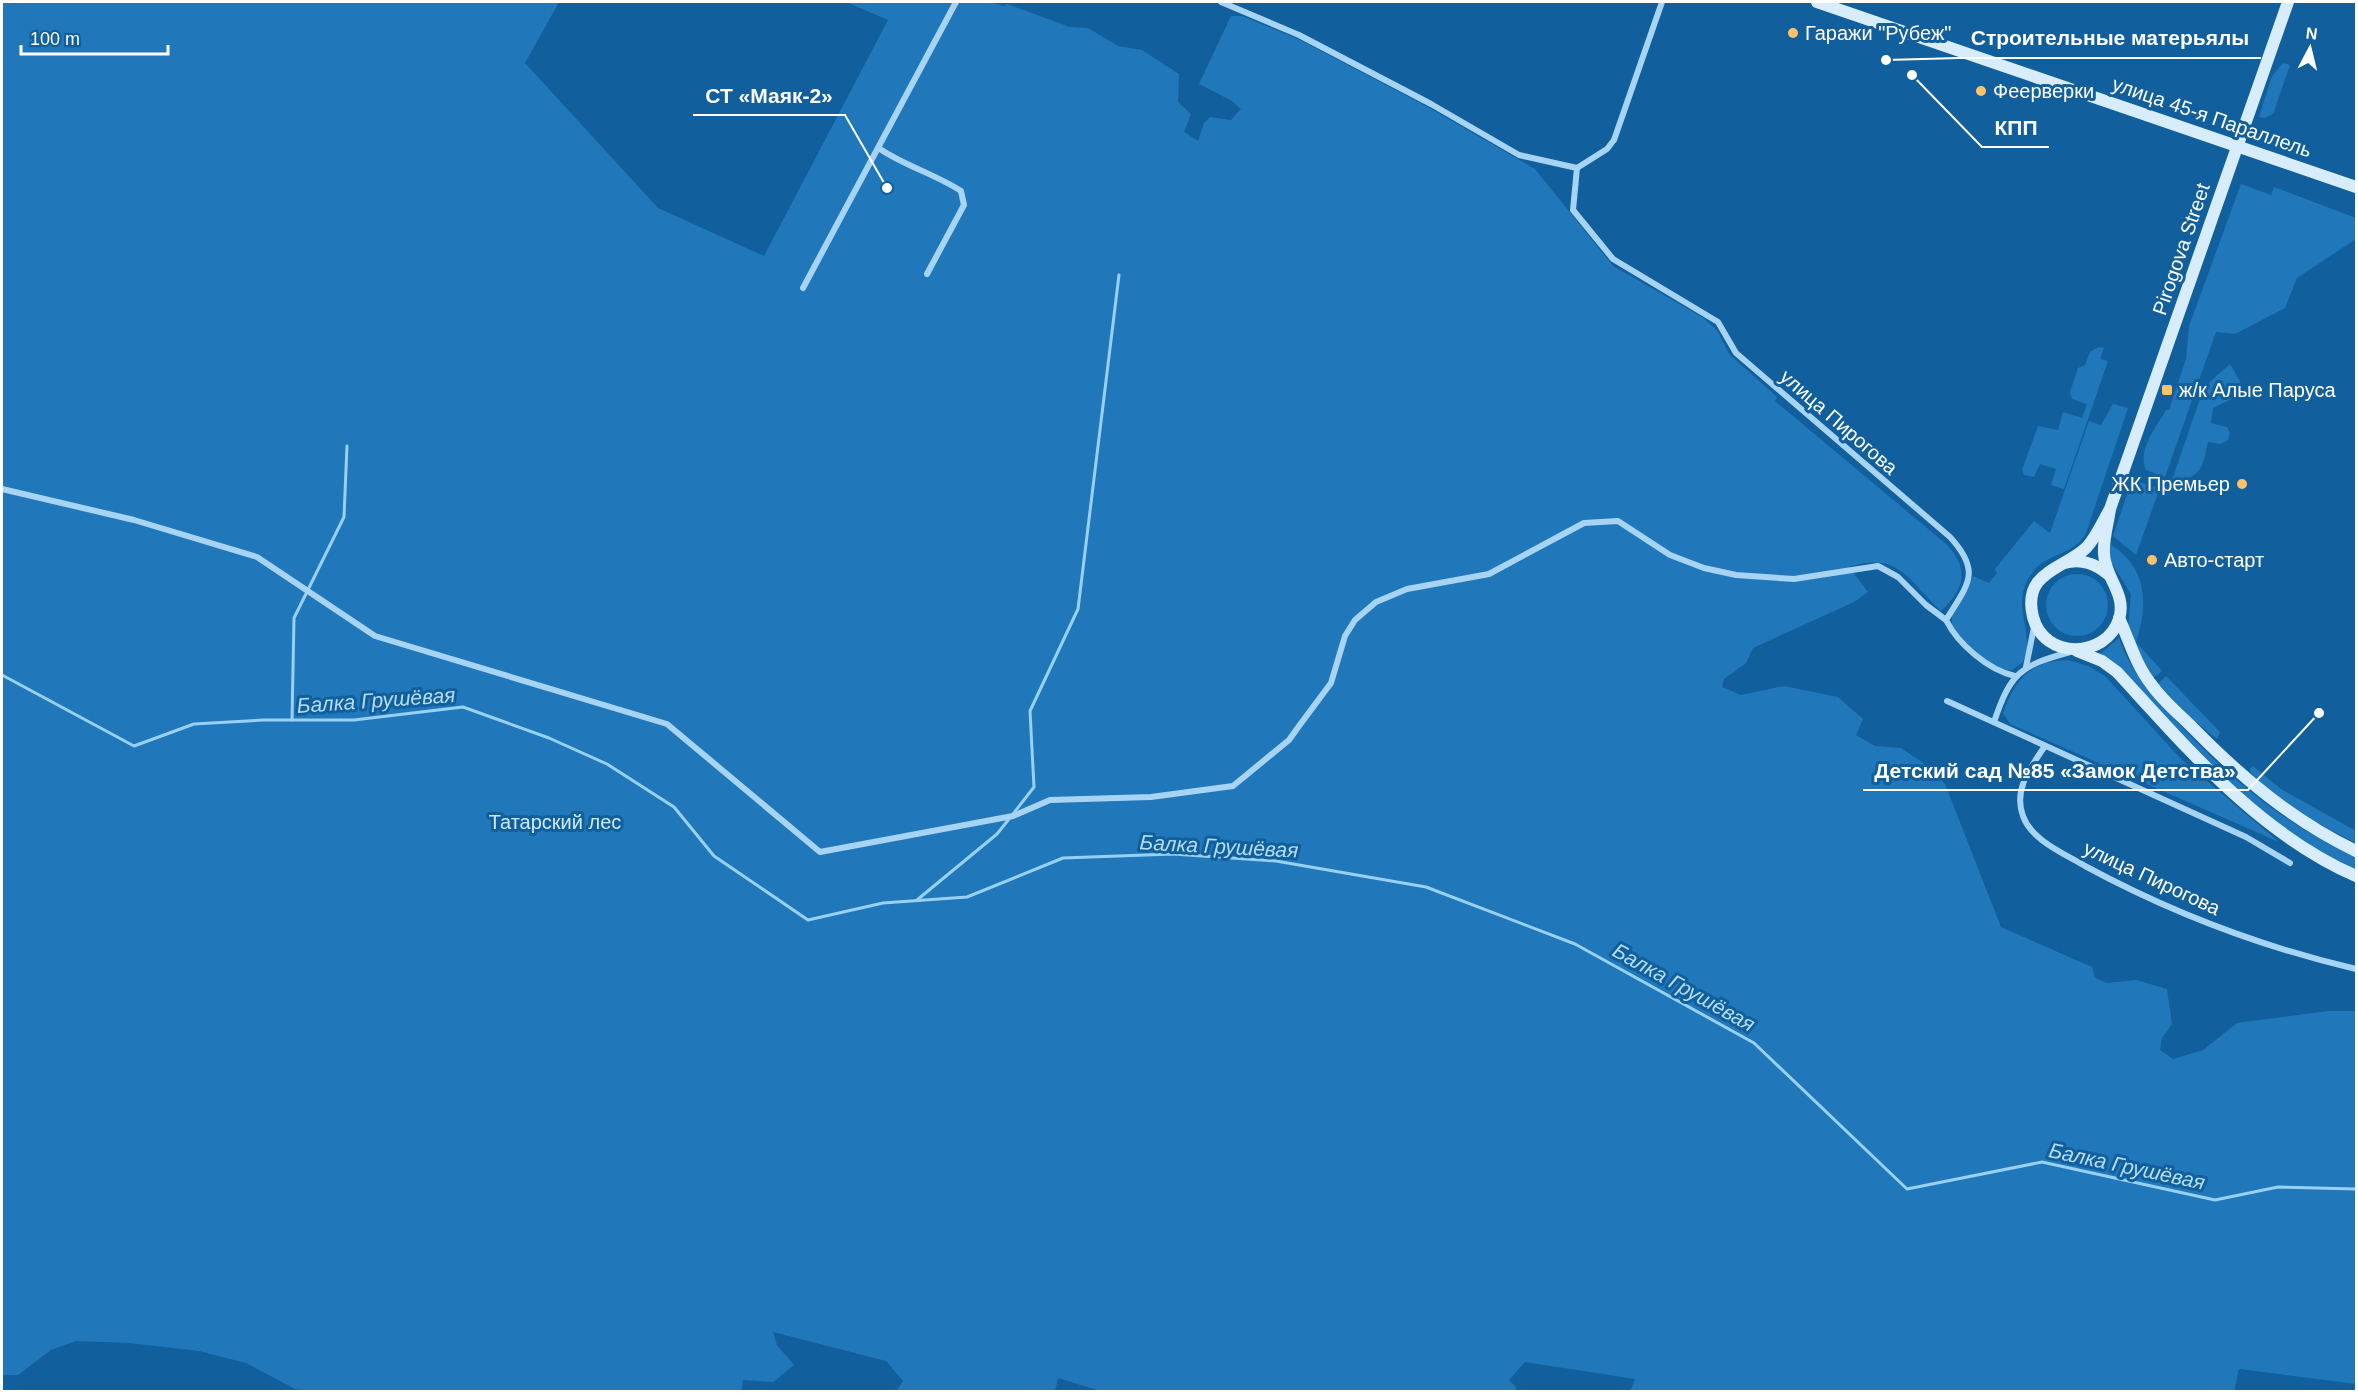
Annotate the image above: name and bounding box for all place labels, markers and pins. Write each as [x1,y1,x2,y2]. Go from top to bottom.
callout: Строительные матерьялы [1959,19,2261,58]
place label: Гаражи "Рубеж" [1805,22,1951,44]
marker: Гаражи "Рубеж" [1786,26,1800,40]
callout: СТ «Маяк-2» [693,76,845,115]
place label: Феерверки [1993,80,2094,102]
marker: Феерверки [1974,84,1988,98]
callout: КПП [1982,108,2049,147]
place label: ж/к Алые Паруса [2179,379,2336,401]
marker: ж/к Алые Паруса [2160,383,2174,397]
place label: ЖК Премьер [2111,473,2230,495]
marker: ЖК Премьер [2235,477,2249,491]
place label: Авто-старт [2164,549,2264,571]
marker: Авто-старт [2145,553,2159,567]
callout: Детский сад №85 «Замок Детства» [1863,751,2248,790]

